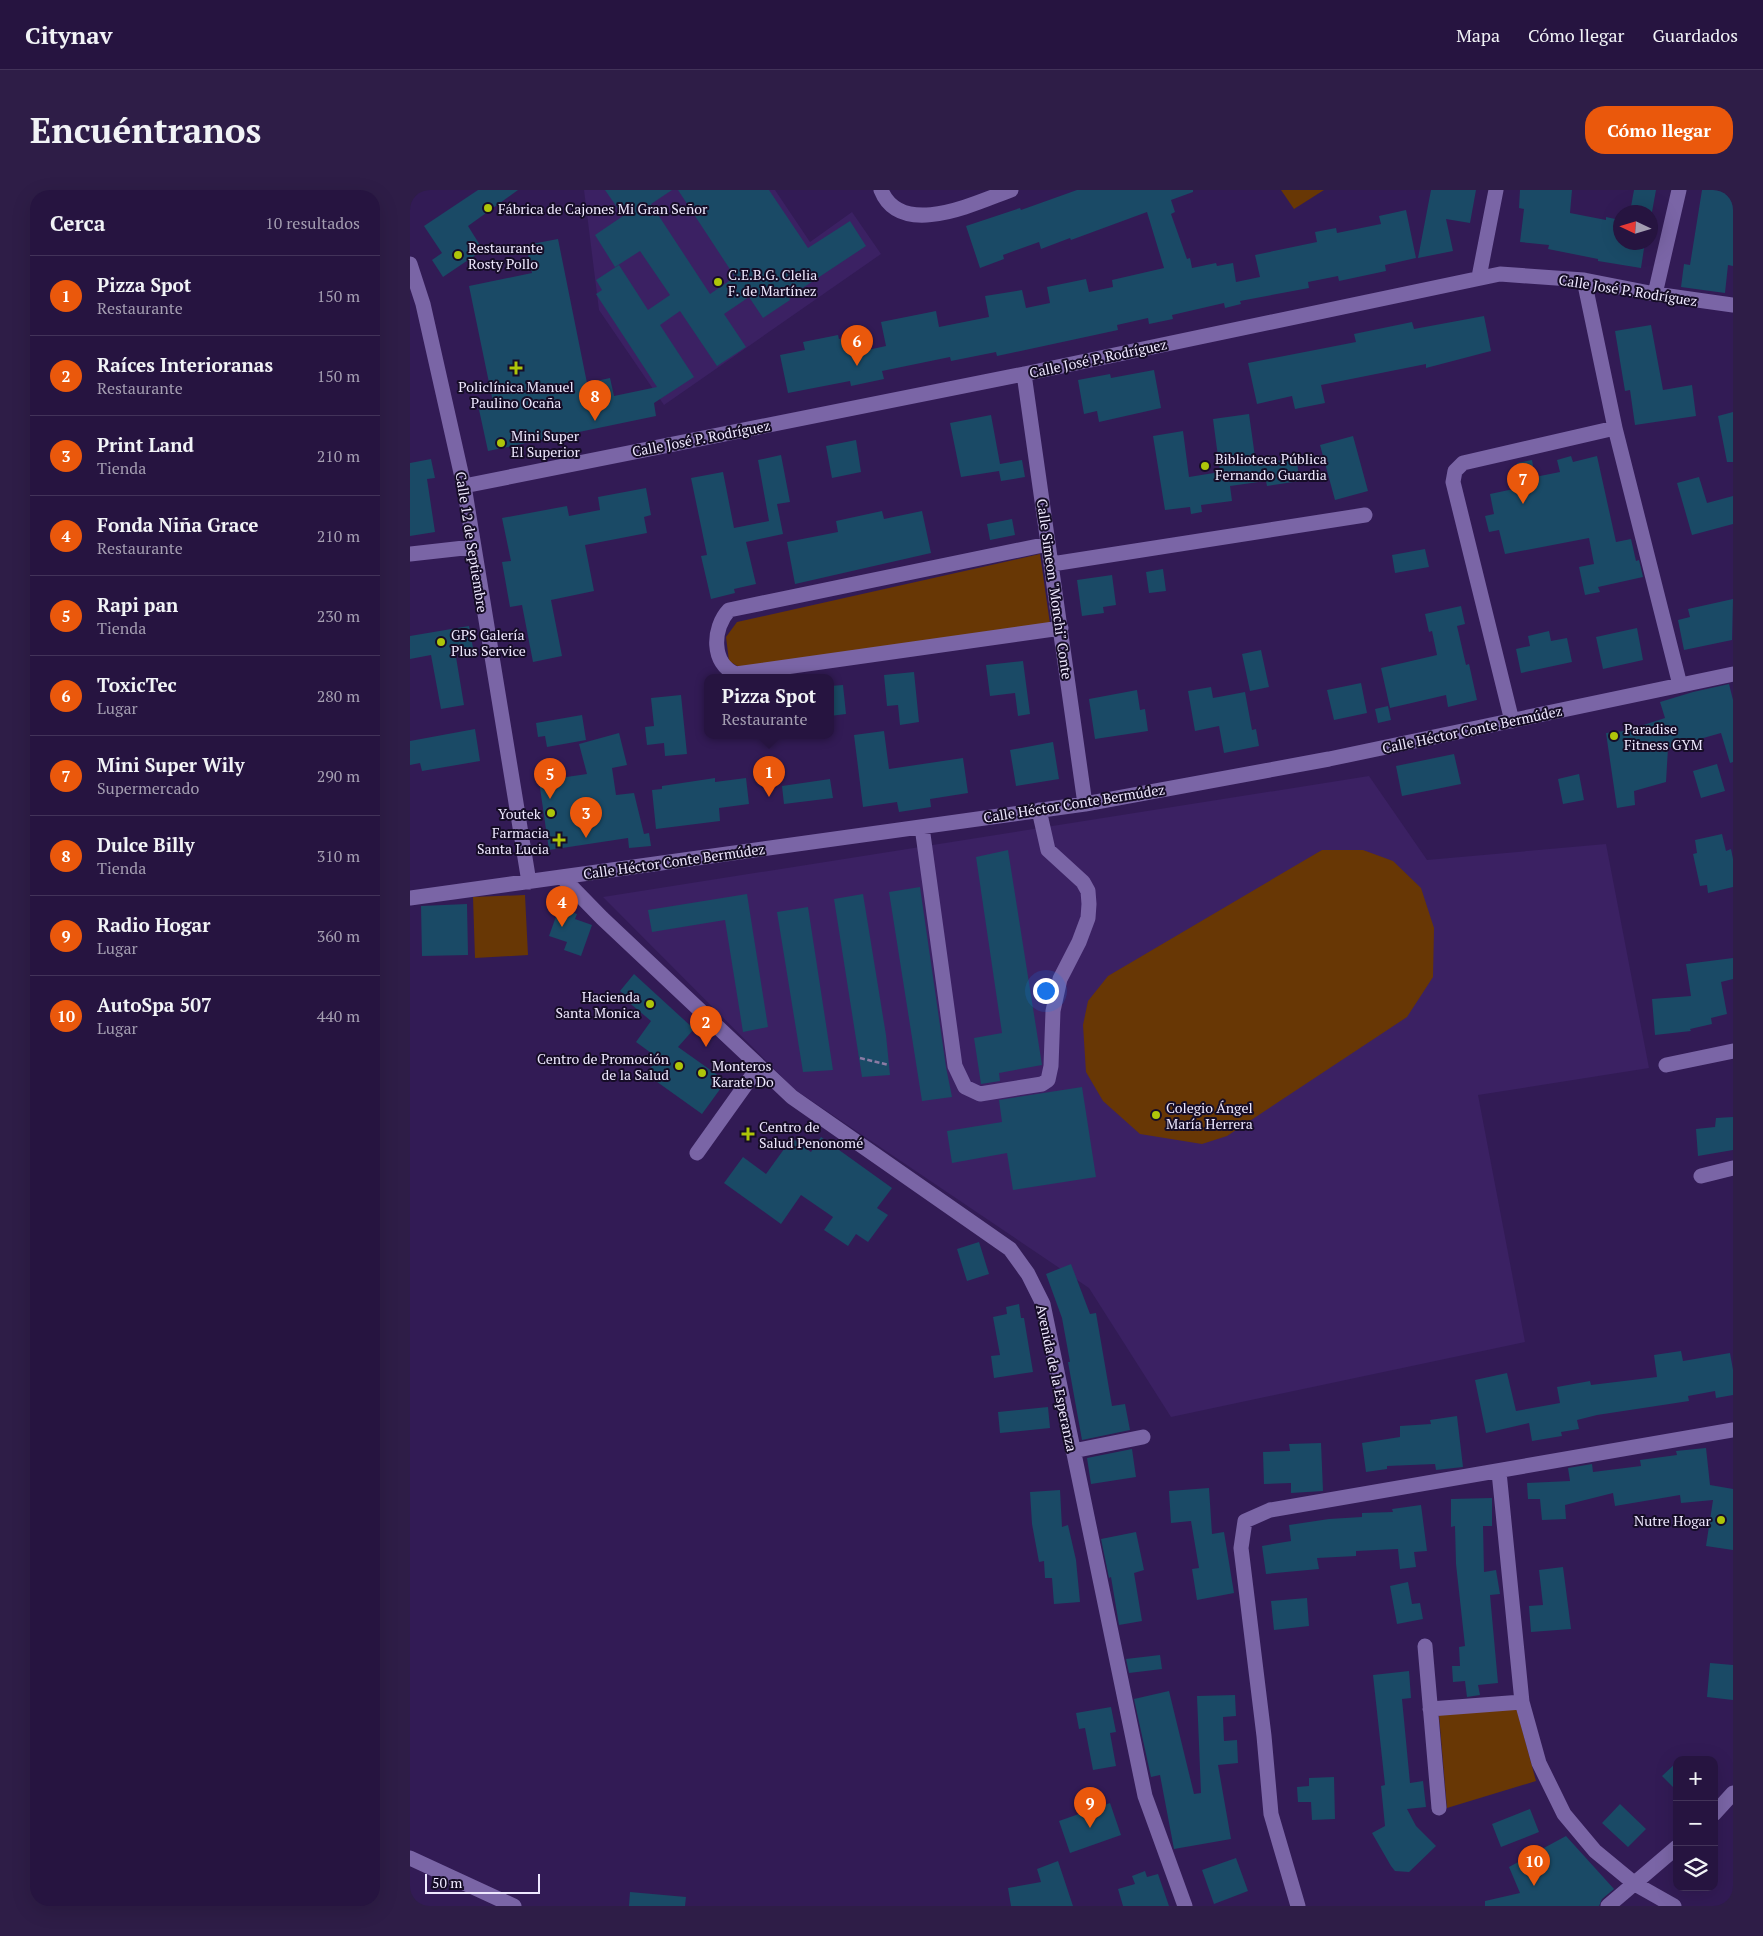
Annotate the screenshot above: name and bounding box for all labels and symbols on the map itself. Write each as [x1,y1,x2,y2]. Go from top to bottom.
place label: Fábrica de Cajones Mi Gran Señor [498,199,708,218]
marker: Fábrica de Cajones Mi Gran Señor [482,202,494,214]
north arrow [1613,205,1658,250]
place label: Restaurante Rosty Pollo [468,238,543,273]
marker: Restaurante Rosty Pollo [452,249,464,261]
place label: C.E.B.G. Clelia F. de Martínez [728,265,817,300]
street label: Calle José P. Rodríguez [1557,270,1699,310]
marker: C.E.B.G. Clelia F. de Martínez [712,276,724,288]
pin: 6 [841,325,873,366]
street label: Calle José P. Rodríguez [1027,334,1169,382]
marker: Policlínica Manuel Paulino Ocaña [509,361,523,375]
place label: Policlínica Manuel Paulino Ocaña [458,377,574,412]
pin: 8 [579,380,611,421]
street label: Calle José P. Rodríguez [630,415,772,461]
place label: Mini Super El Superior [511,426,581,461]
marker: Mini Super El Superior [495,437,507,449]
place label: Biblioteca Pública Fernando Guardia [1215,449,1327,484]
marker: Biblioteca Pública Fernando Guardia [1199,460,1211,472]
pin: 7 [1507,463,1539,504]
street label: Calle 12 de Septiembre [451,470,493,614]
street label: Calle Simeon "Monchi" Conte [1033,497,1077,681]
place label: GPS Galería Plus Service [451,625,526,660]
marker: GPS Galería Plus Service [435,636,447,648]
street label: Calle Héctor Conte Bermúdez [1380,701,1564,757]
place label: Paradise Fitness GYM [1624,719,1703,754]
marker: Paradise Fitness GYM [1608,730,1620,742]
pin: 1 [753,756,785,797]
pin: 5 [534,758,566,799]
street label: Calle Héctor Conte Bermúdez [982,779,1166,827]
pin: 3 [570,797,602,838]
place label: Youtek [498,804,542,823]
marker: Youtek [545,807,557,819]
place label: Farmacia Santa Lucia [477,823,549,858]
marker: Farmacia Santa Lucia [553,834,565,846]
street label: Calle Héctor Conte Bermúdez [582,839,766,883]
pin: 4 [546,886,578,927]
your location [1033,978,1059,1004]
place label: Hacienda Santa Monica [555,987,640,1022]
marker: Hacienda Santa Monica [644,998,656,1010]
pin: 2 [690,1006,722,1047]
place label: Centro de Promoción de la Salud [537,1049,670,1084]
place label: Monteros Karate Do [712,1056,774,1091]
marker: Centro de Promoción de la Salud [673,1060,685,1072]
marker: Monteros Karate Do [696,1067,708,1079]
place label: Colegio Ángel María Herrera [1166,1098,1253,1133]
marker: Colegio Ángel María Herrera [1150,1109,1162,1121]
place label: Centro de Salud Penonomé [759,1117,863,1152]
marker: Centro de Salud Penonomé [741,1127,755,1141]
street label: Avenida de la Esperanza [1032,1303,1082,1453]
place label: Nutre Hogar [1634,1511,1712,1530]
marker: Nutre Hogar [1715,1514,1727,1526]
pin: 9 [1074,1787,1106,1828]
pin: 10 [1518,1845,1550,1886]
scale bar [425,1871,540,1894]

